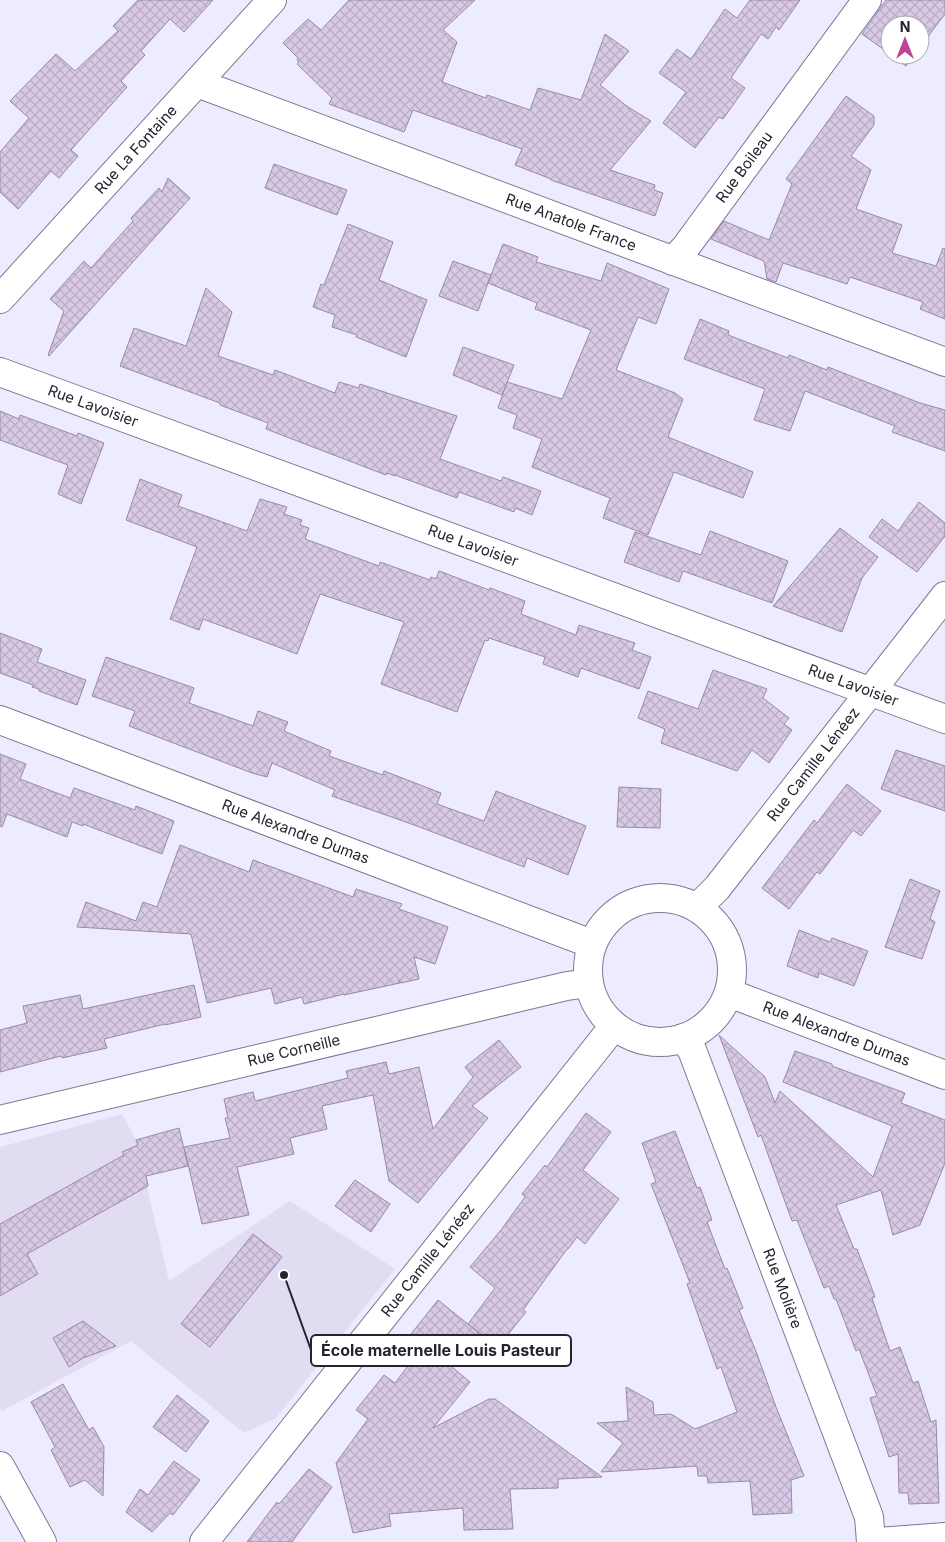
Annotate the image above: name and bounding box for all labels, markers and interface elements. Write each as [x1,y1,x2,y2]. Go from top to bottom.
north arrow [880,15,930,65]
text: N [900,18,910,35]
street label: Rue La Fontaine [90,101,181,198]
street label: Rue Boileau [711,127,776,206]
street label: Rue Anatole France [503,189,639,255]
street label: Rue Lavoisier [45,380,141,431]
street label: Rue Lavoisier [425,520,521,571]
street label: Rue Lavoisier [806,660,902,710]
street label: Rue Camille Lénéez [763,703,864,825]
street label: Rue Alexandre Dumas [219,795,372,868]
street label: Rue Alexandre Dumas [760,997,913,1070]
street label: Rue Corneille [246,1030,342,1070]
street label: Rue Camille Lénéez [377,1199,478,1320]
street label: Rue Molière [759,1246,807,1331]
callout: École maternelle Louis Pasteur [311,1335,571,1366]
text: École maternelle Louis Pasteur [321,1340,561,1360]

